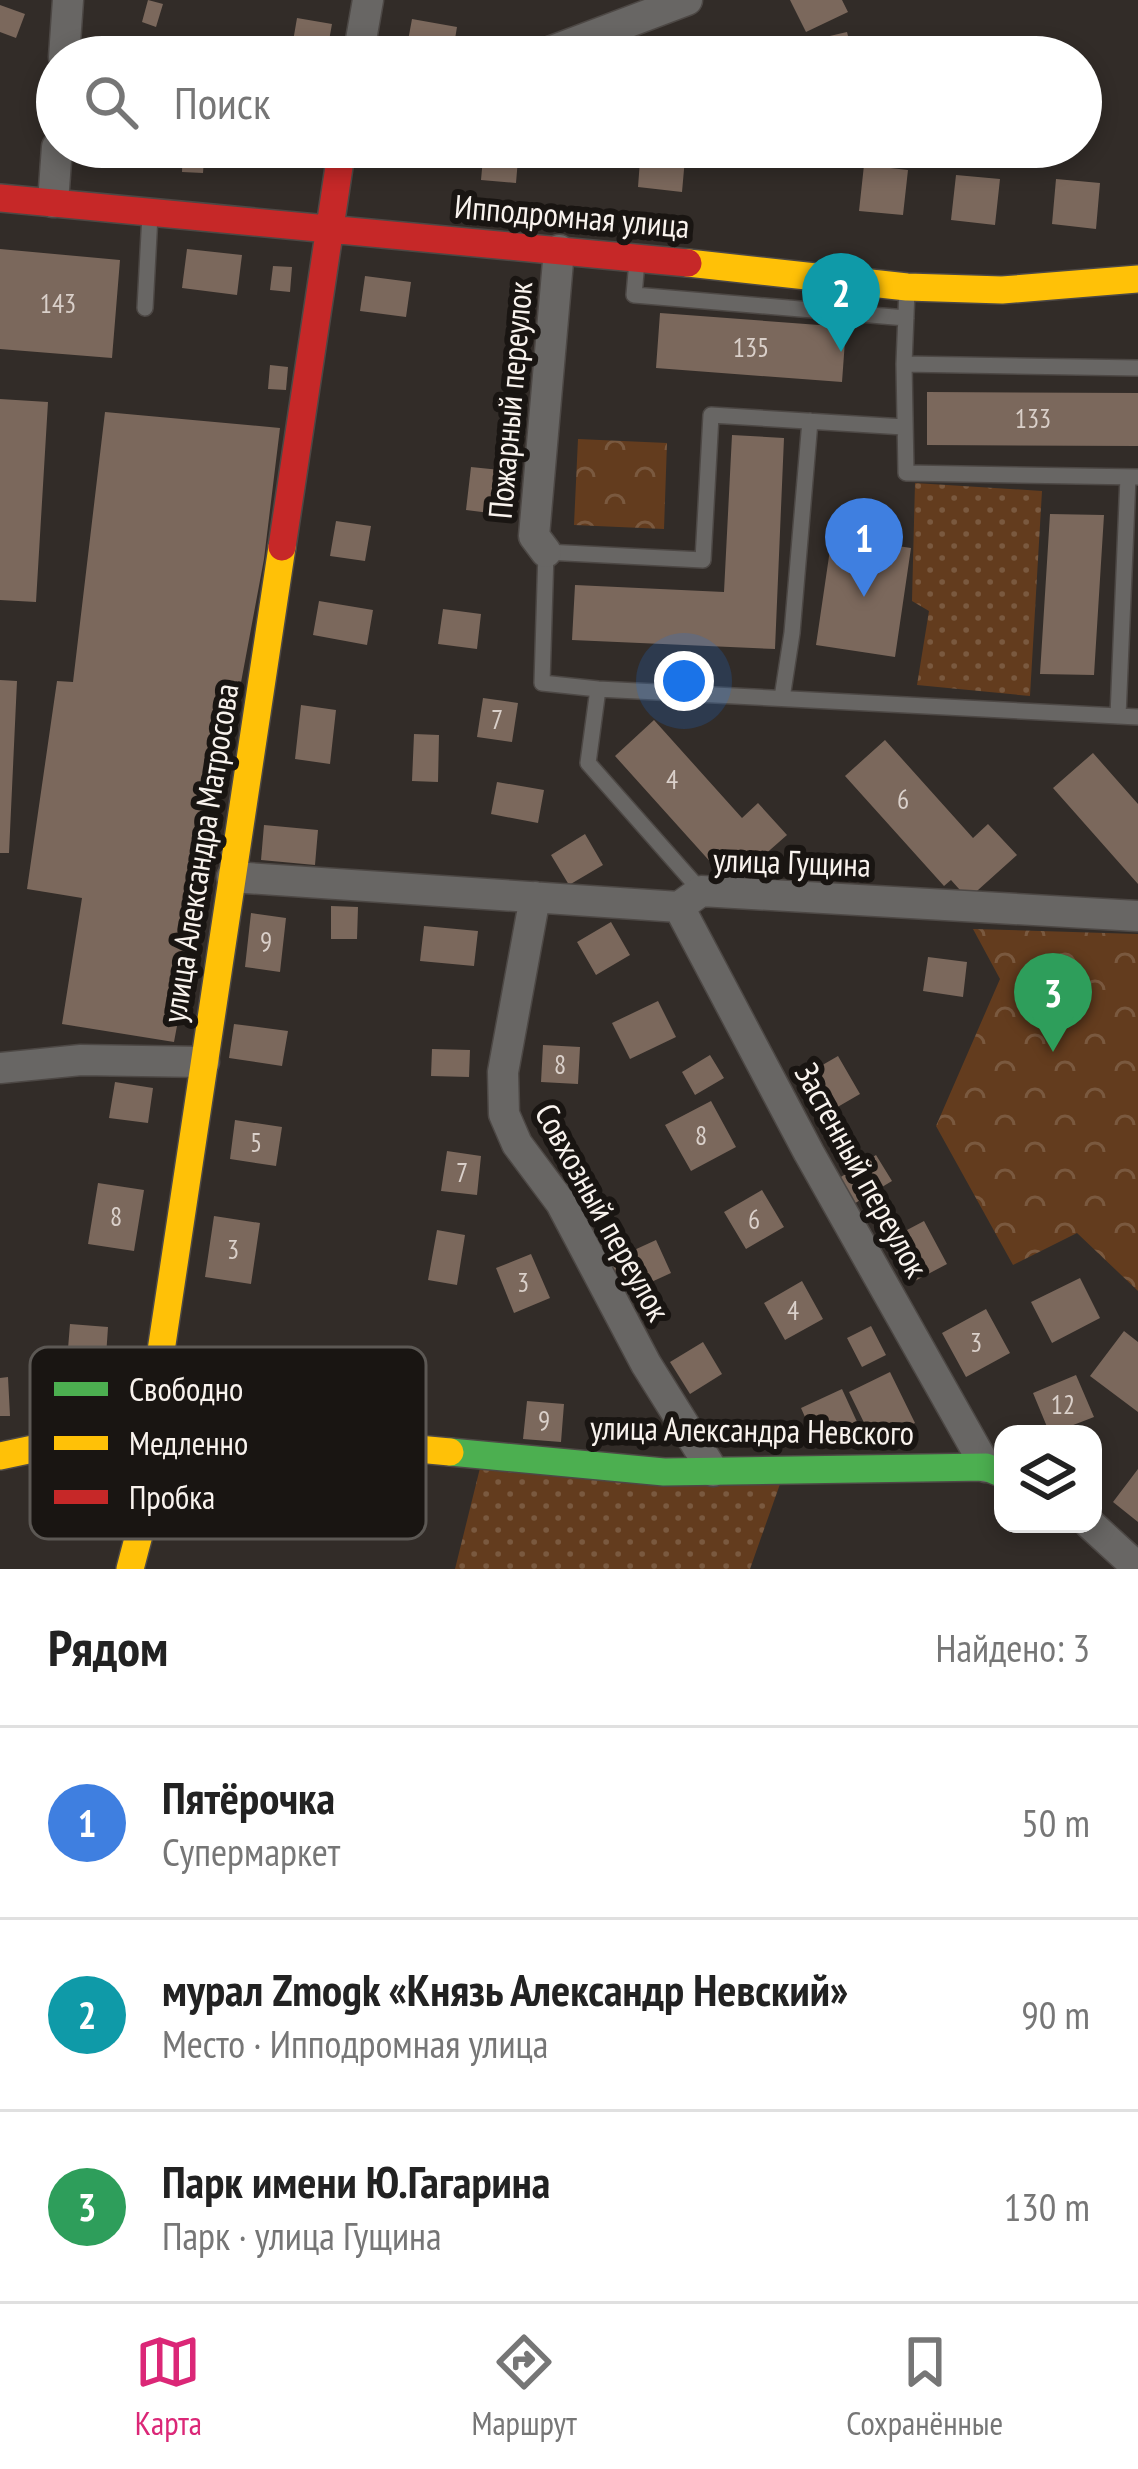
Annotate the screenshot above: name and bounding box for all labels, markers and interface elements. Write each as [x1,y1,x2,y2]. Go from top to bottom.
search box [36,36,1102,168]
icon: search [78,69,144,135]
text: Поиск [174,73,270,131]
street label: Ипподромная улица [453,184,691,247]
pin: 2 [802,253,880,352]
street label: Пожарный переулок [478,279,541,520]
house number: 143 [40,286,76,320]
house number: 135 [733,330,769,364]
house number: 133 [1015,401,1051,435]
pin: 1 [825,498,903,597]
your location [654,651,714,711]
street label: улица Александра Матросова [151,680,248,1025]
house number: 7 [491,702,503,736]
house number: 4 [666,762,678,796]
house number: 6 [897,782,909,816]
street label: улица Гущина [712,837,872,886]
house number: 9 [260,924,272,958]
pin: 3 [1014,953,1092,1052]
house number: 8 [554,1047,566,1081]
street label: Застенный переулок [786,1055,939,1285]
street label: Совхозный переулок [526,1096,681,1328]
house number: 8 [695,1118,707,1152]
house number: 5 [250,1125,262,1159]
house number: 7 [456,1155,468,1189]
house number: 8 [110,1199,122,1233]
house number: 6 [748,1202,760,1236]
house number: 3 [227,1232,239,1266]
house number: 3 [517,1265,529,1299]
house number: 4 [787,1293,799,1327]
house number: 3 [970,1325,982,1359]
legend [30,1347,426,1539]
text: Свободно [129,1367,243,1410]
house number: 12 [1051,1387,1075,1421]
house number: 9 [538,1403,550,1437]
street label: улица Александра Невского [590,1405,914,1454]
text: Медленно [129,1421,248,1464]
map controls [994,1425,1102,1533]
button: layers [994,1425,1102,1533]
text: Пробка [129,1475,215,1518]
text: Рядом [48,1614,168,1680]
text: Найдено: 3 [936,1622,1090,1673]
text: Пятёрочка [162,1768,335,1826]
text: 1 [78,1797,96,1848]
text: 50 m [1021,1797,1090,1848]
text: Супермаркет [162,1826,340,1877]
text: мурал Zmogk «Князь Александр Невский» [162,1960,848,2018]
text: 2 [78,1989,96,2040]
text: 90 m [1021,1989,1090,2040]
text: Место · Ипподромная улица [162,2018,548,2069]
text: Парк имени Ю.Гагарина [162,2152,550,2210]
text: 3 [78,2181,96,2232]
text: 130 m [1004,2181,1090,2232]
text: Парк · улица Гущина [162,2210,442,2261]
tab: Карта [135,2329,202,2444]
tab: Маршрут [471,2329,577,2444]
tab: Сохранённые [846,2329,1003,2444]

